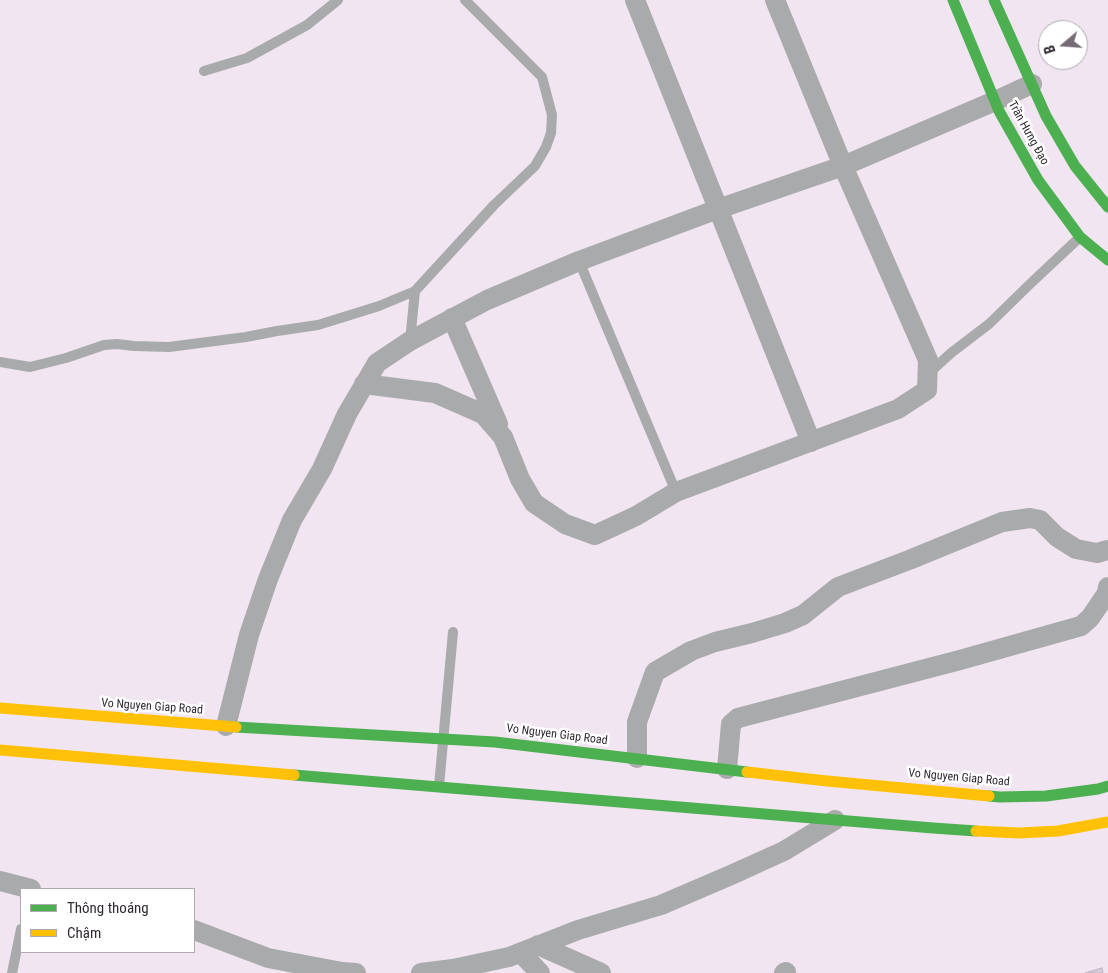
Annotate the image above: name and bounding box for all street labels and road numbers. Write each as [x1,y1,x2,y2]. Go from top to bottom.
street label: Trần Hưng Đạo [1005,99,1051,167]
street label: Vo Nguyen Giap Road [101,696,203,718]
street label: Vo Nguyen Giap Road [506,722,608,748]
street label: Vo Nguyen Giap Road [908,766,1010,790]

